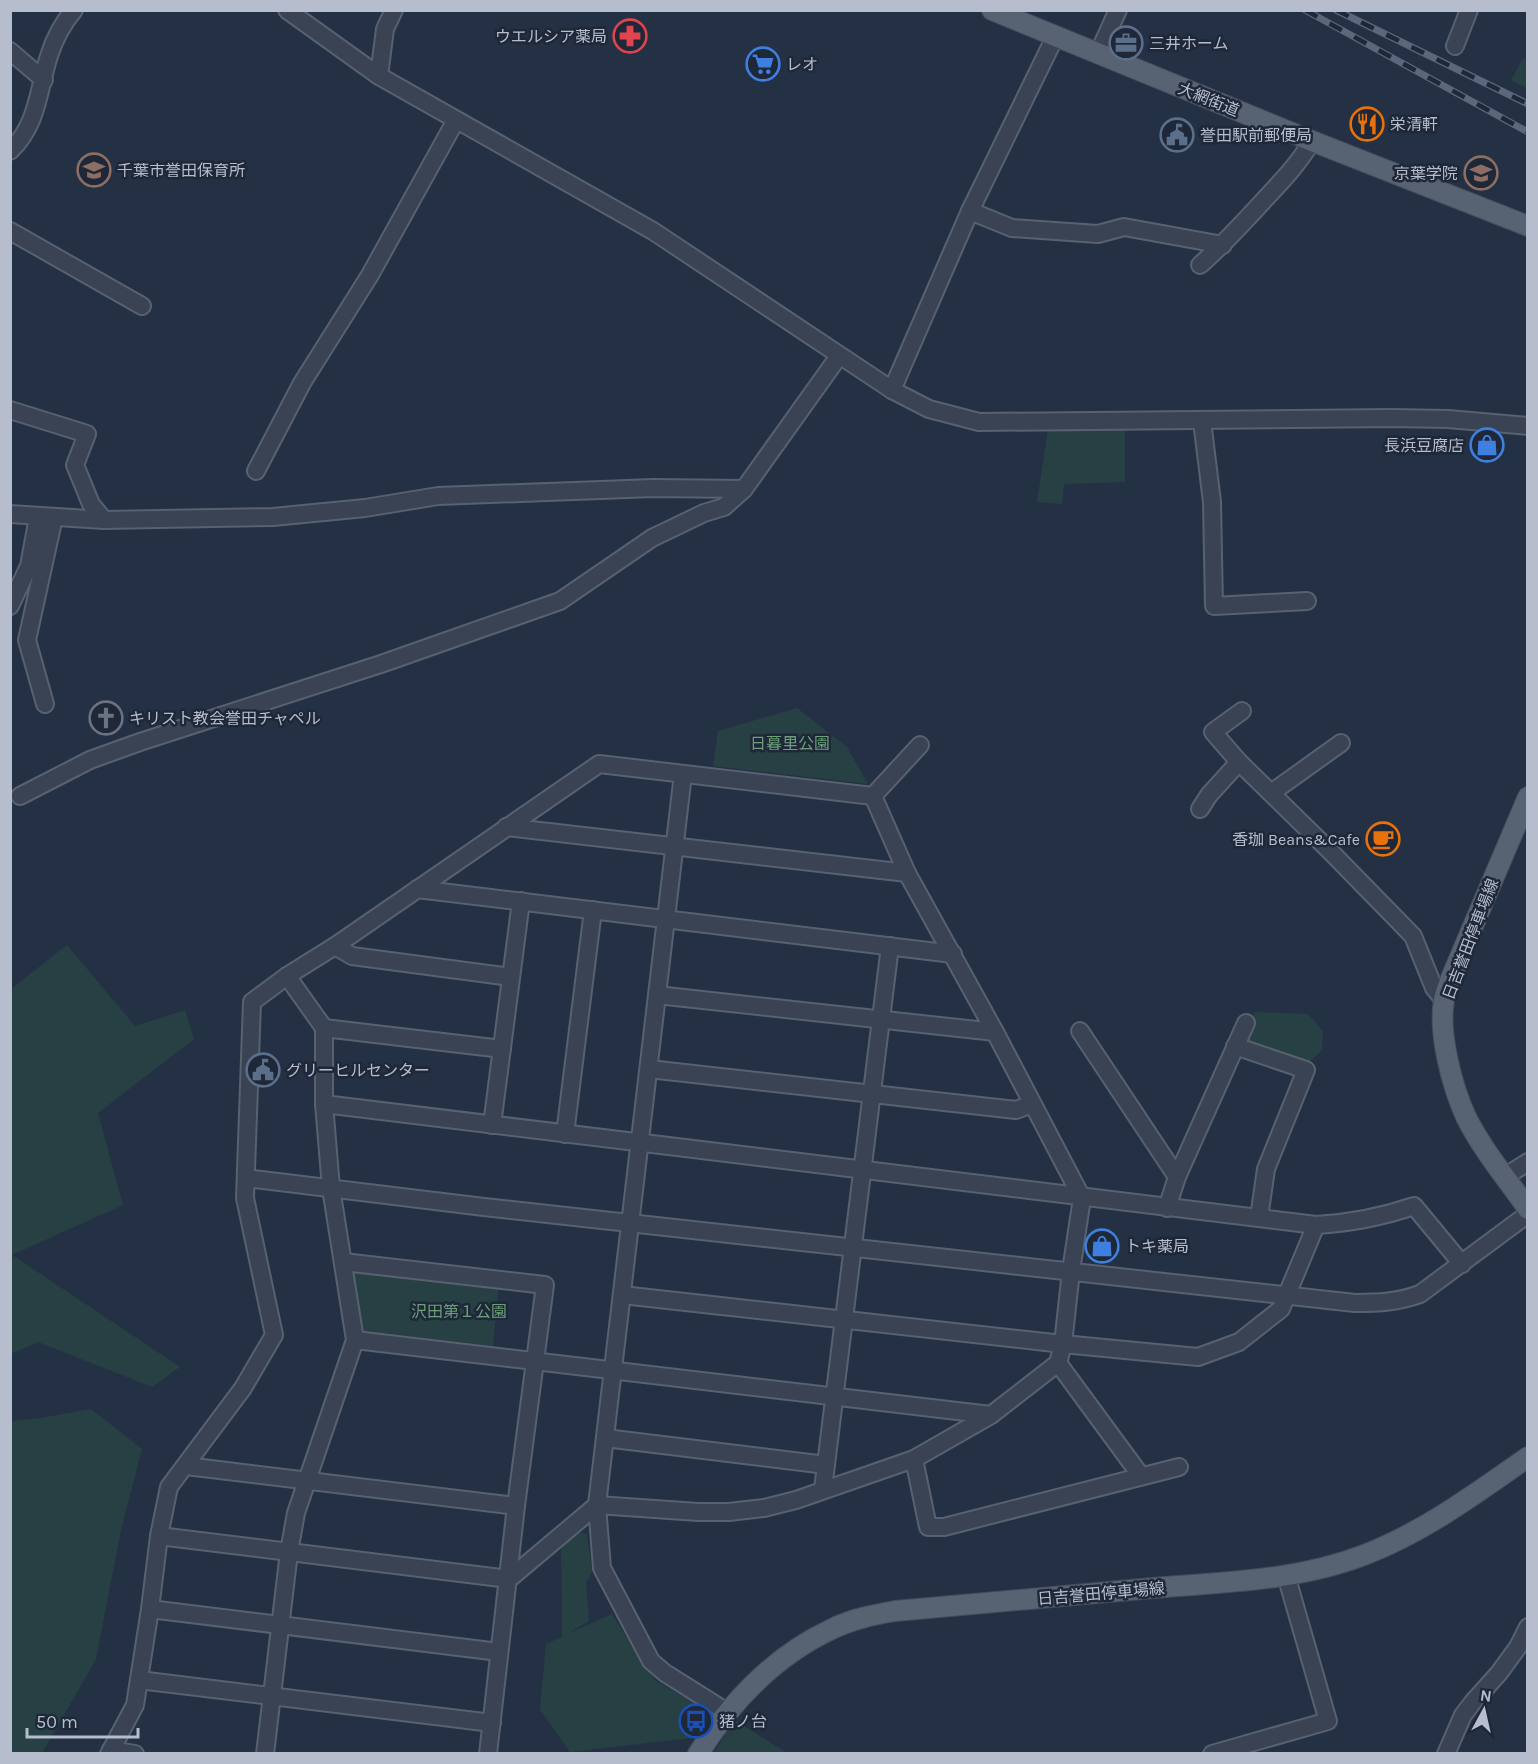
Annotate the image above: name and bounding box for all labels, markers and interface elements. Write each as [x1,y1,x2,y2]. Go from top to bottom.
pharmacy icon: ウエルシア薬局 [612,18,648,54]
office icon: 三井ホーム [1108,25,1144,61]
place label: ウエルシア薬局 [495,27,607,46]
place label: 三井ホーム [1149,34,1229,53]
supermarket icon: レオ [745,46,781,82]
place label: レオ [786,55,818,74]
street label: 大網街道 [1176,79,1242,120]
restaurant icon: 栄清軒 [1349,106,1385,142]
place label: 栄清軒 [1390,115,1438,134]
public building icon: 誉田駅前郵便局 [1159,117,1195,153]
place label: 誉田駅前郵便局 [1200,126,1312,145]
school or university icon: 千葉市誉田保育所 [76,152,112,188]
school or university icon: 京葉学院 [1463,155,1499,191]
place label: 千葉市誉田保育所 [117,161,245,180]
place label: 京葉学院 [1394,164,1458,183]
shop icon: 長浜豆腐店 [1469,427,1505,463]
place label: 長浜豆腐店 [1384,436,1464,455]
church icon: キリスト教会誉田チャペル [88,700,124,736]
place label: キリスト教会誉田チャペル [129,709,321,728]
park label: 日暮里公園 [750,734,830,753]
cafe icon: 香珈 Beans&Cafe [1365,821,1401,857]
place label: 香珈 Beans&Cafe [1232,830,1360,849]
street label: 日吉誉田停車場線 [1439,876,1502,1002]
public building icon: グリーヒルセンター [245,1052,281,1088]
place label: グリーヒルセンター [286,1061,430,1080]
shop icon: トキ薬局 [1084,1228,1120,1264]
place label: トキ薬局 [1125,1237,1189,1256]
park label: 沢田第１公園 [411,1302,507,1321]
street label: 日吉誉田停車場線 [1036,1578,1166,1609]
north arrow [1454,1680,1514,1740]
text: N [1479,1685,1493,1706]
scale bar [27,1701,138,1739]
bus stop icon: 猪ノ台 [678,1703,714,1739]
text: 50 m [36,1711,78,1733]
place label: 猪ノ台 [719,1712,767,1731]

